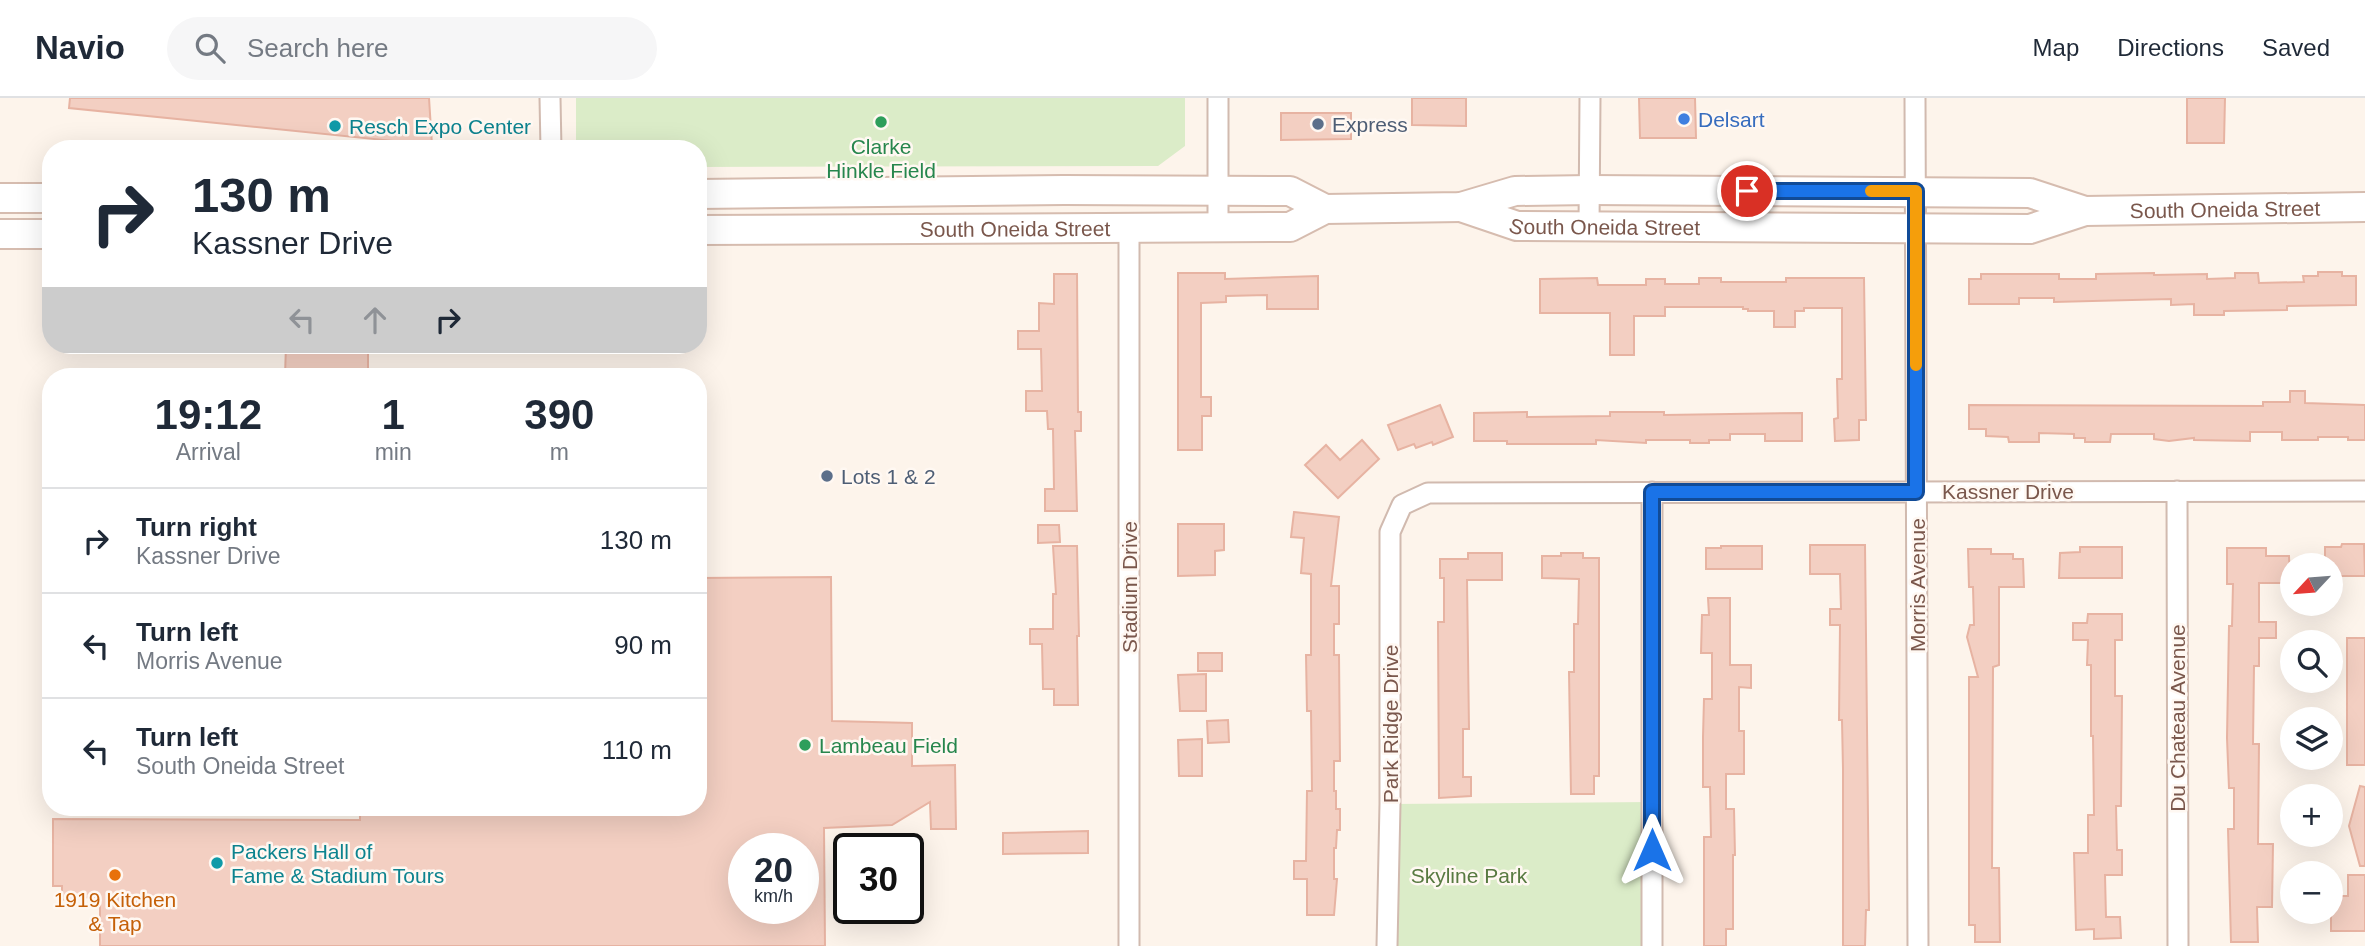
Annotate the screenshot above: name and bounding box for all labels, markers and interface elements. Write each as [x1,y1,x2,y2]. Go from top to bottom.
search box [167,17,657,80]
text: Navio [35,29,125,66]
icon: search [191,29,229,67]
text: Search here [247,33,389,63]
text: Map [2033,34,2079,61]
text: Directions [2117,34,2224,61]
text: Saved [2262,34,2330,61]
place label: Delsart [1698,108,1765,131]
marker: Delsart [1676,111,1692,127]
place label: Express [1332,113,1408,136]
marker: Clarke Hinkle Field [873,114,889,130]
place label: Resch Expo Center [349,115,531,138]
marker: Express [1310,116,1326,132]
marker: Resch Expo Center [327,118,343,134]
place label: Clarke Hinkle Field [826,135,936,182]
pin [1717,161,1777,221]
icon: right [77,168,168,259]
text: 130 m [192,168,331,222]
icon: arrive [1728,172,1766,210]
street label: South Oneida Street [2130,196,2321,222]
street label: South Oneida Street [1506,213,1700,239]
street label: South Oneida Street [920,216,1110,240]
text: Kassner Drive [192,225,393,261]
icon: left [283,301,321,339]
icon: ahead [356,301,394,339]
icon: right [429,301,467,339]
text: 19:12 [155,391,262,438]
text: 1 [381,391,405,438]
text: 390 [524,391,594,438]
text: Arrival [176,439,241,465]
text: min [375,439,412,465]
text: m [550,439,569,465]
place label: Lots 1 & 2 [841,465,936,488]
marker: Lots 1 & 2 [819,468,835,484]
street label: Kassner Drive [1942,480,2074,503]
text: Turn right [136,512,257,542]
street label: Morris Avenue [1906,518,1929,652]
street label: Stadium Drive [1118,521,1141,653]
icon: right [77,522,115,560]
text: 130 m [600,525,672,555]
text: Kassner Drive [136,543,280,569]
north arrow [2280,553,2343,616]
map controls [2280,553,2343,924]
text: Turn left [136,617,238,647]
street label: Du Chateau Avenue [2166,624,2189,812]
icon: left [77,627,115,665]
text: 90 m [614,630,672,660]
button: search [2280,630,2343,693]
street label: Park Ridge Drive [1379,645,1402,803]
text: Morris Avenue [136,648,283,674]
button: layers [2280,707,2343,770]
text: Turn left [136,722,238,752]
icon: left [77,732,115,770]
place label: Lambeau Field [819,734,958,757]
text: 110 m [602,735,672,765]
marker: Lambeau Field [797,737,813,753]
text: South Oneida Street [136,753,344,779]
button: + [2280,784,2343,847]
position arrow [1615,813,1689,887]
speed limit sign: 30 [833,833,924,924]
place label: Packers Hall of Fame & Stadium Tours [231,840,444,887]
text: 20 [754,850,793,889]
marker: Packers Hall of Fame & Stadium Tours [209,855,225,871]
button: − [2280,861,2343,924]
park label: Skyline Park [1411,864,1528,887]
marker: 1919 Kitchen & Tap [107,867,123,883]
text: km/h [754,886,793,906]
place label: 1919 Kitchen & Tap [54,888,176,935]

